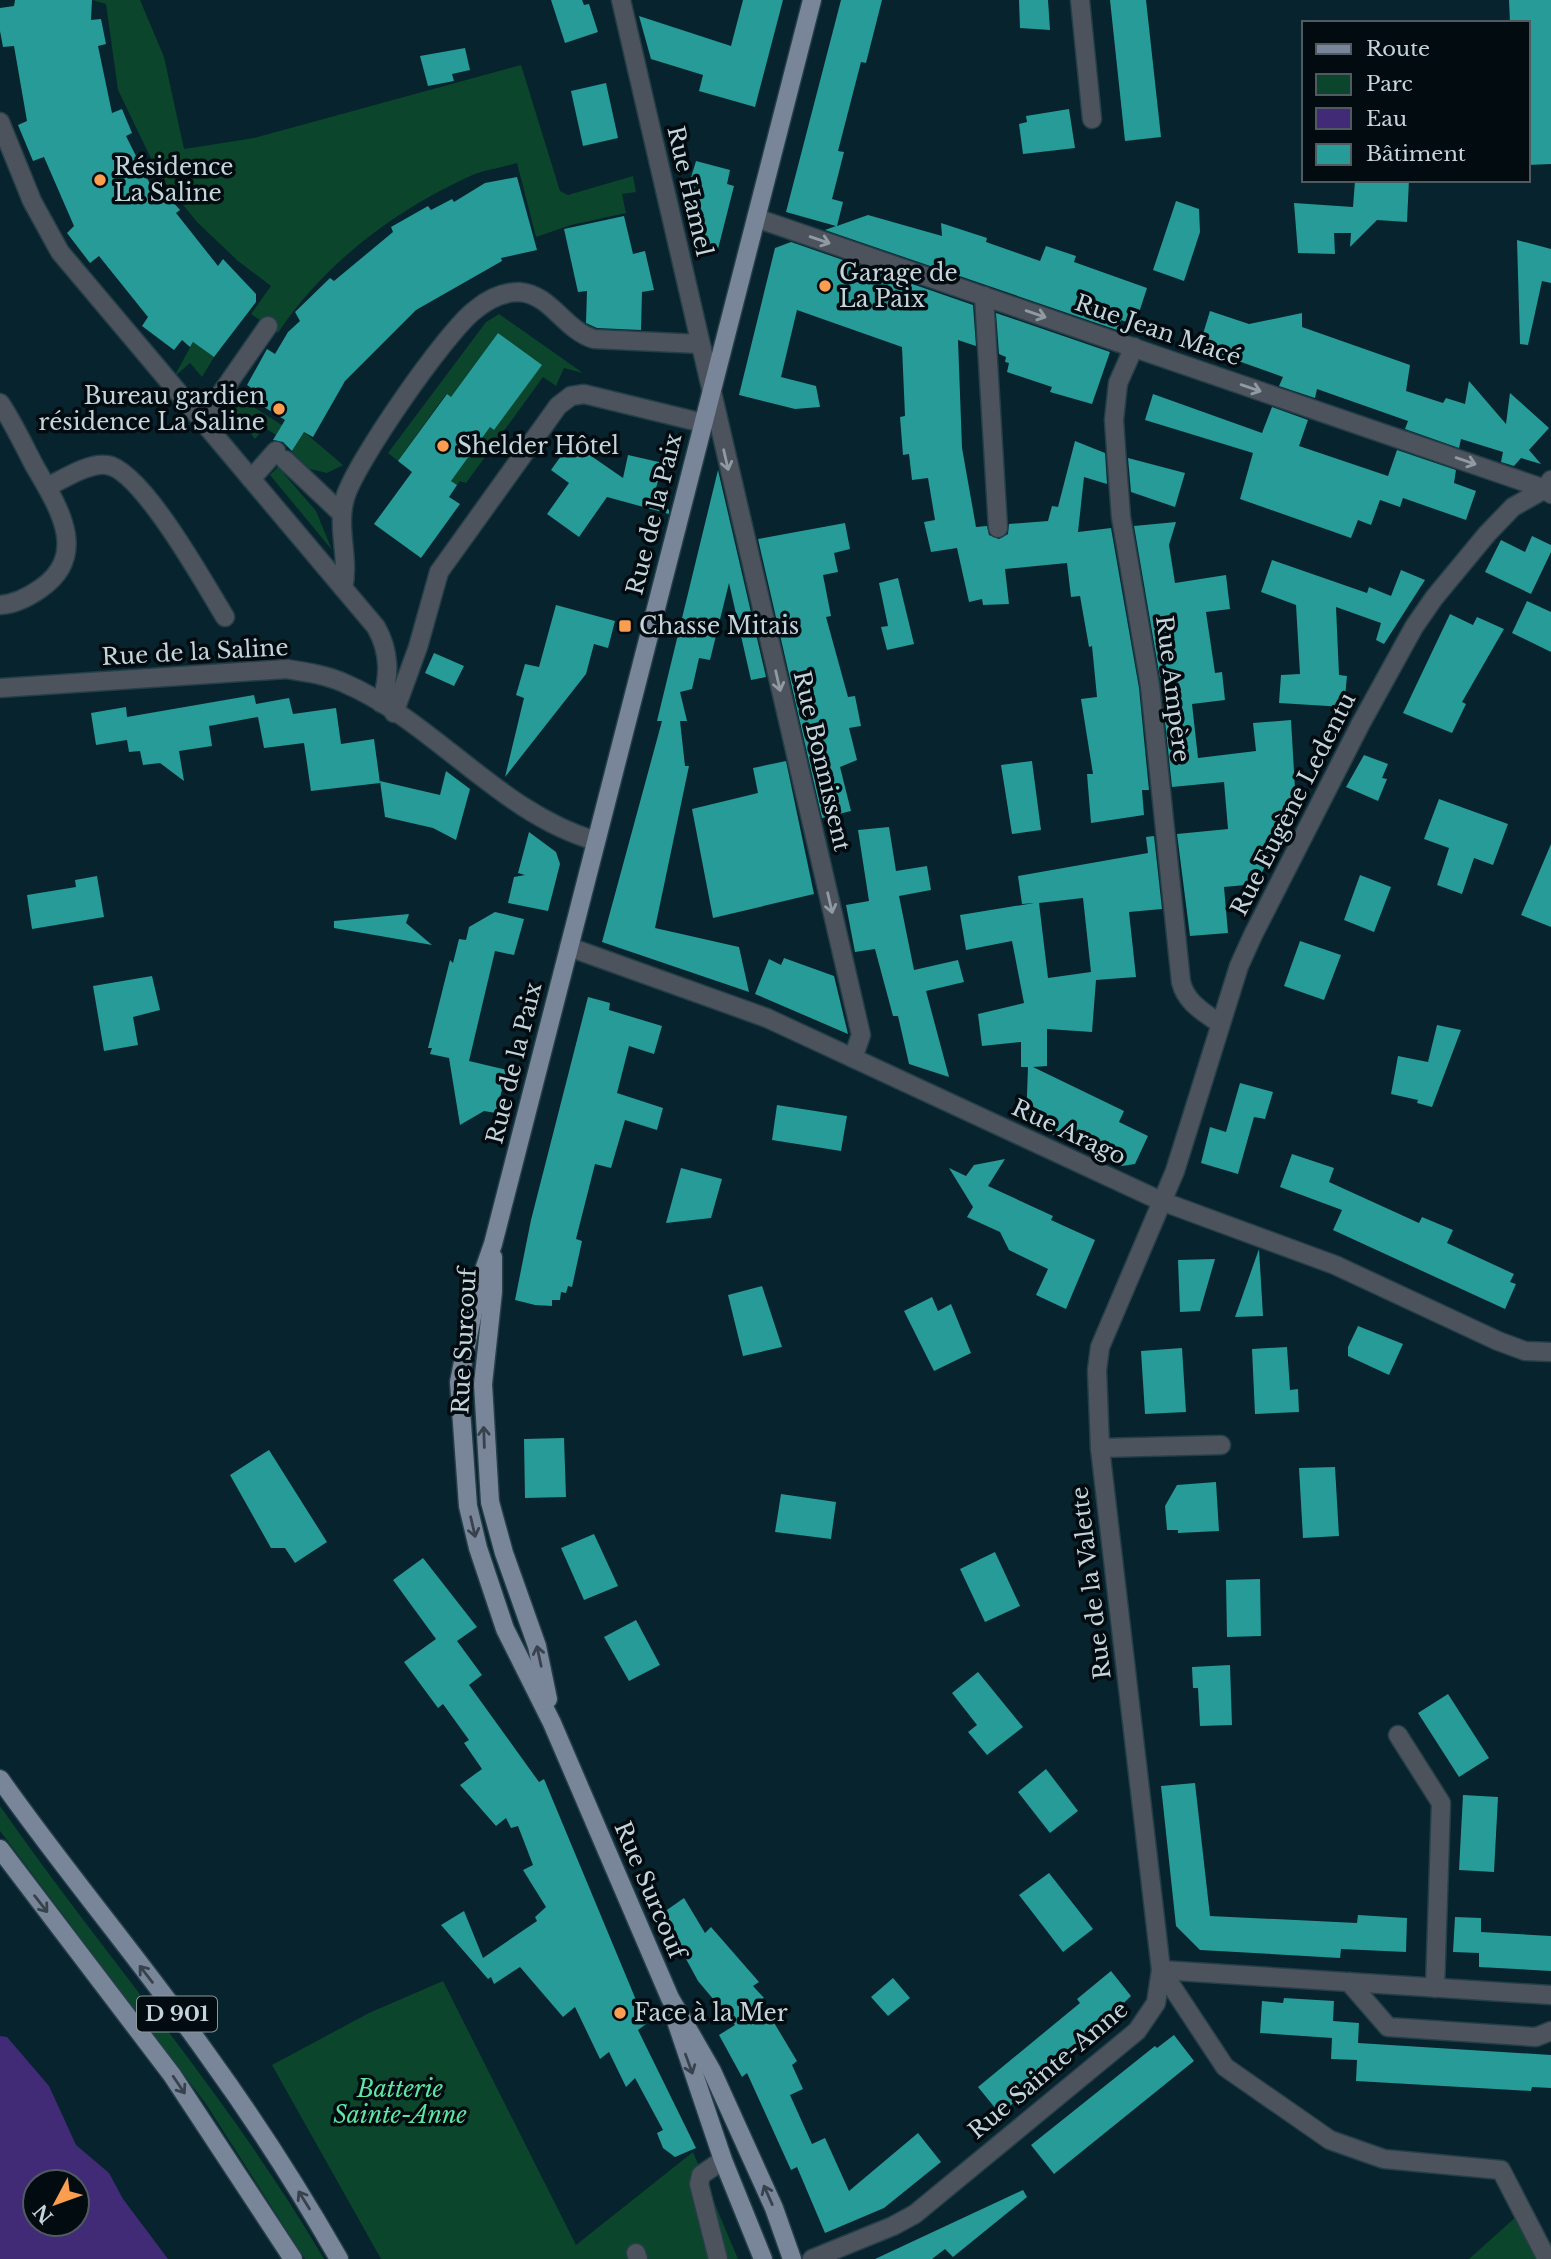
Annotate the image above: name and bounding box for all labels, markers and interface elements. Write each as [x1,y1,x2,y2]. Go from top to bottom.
legend [1302,21,1530,182]
text: Route [1366,36,1430,62]
text: Parc [1366,71,1413,97]
text: Eau [1366,106,1407,132]
street label: Rue Hamel [661,123,719,259]
text: Bâtiment [1366,141,1466,167]
place label: Résidence La Saline [114,153,234,207]
marker: Résidence La Saline [92,172,108,188]
one-way arrow [809,235,831,247]
place label: Garage de La Paix [839,259,958,313]
marker: Garage de La Paix [817,278,833,294]
street label: Rue Jean Macé [1071,289,1245,371]
one-way arrow [1024,309,1046,321]
place label: Bureau gardien résidence La Saline [38,382,265,436]
one-way arrow [1239,383,1261,395]
marker: Bureau gardien résidence La Saline [271,401,287,417]
street label: Rue de la Paix [620,430,688,598]
place label: Shelder Hôtel [457,432,619,460]
marker: Shelder Hôtel [435,438,451,454]
one-way arrow [720,448,734,471]
one-way arrow [1454,456,1476,468]
place label: Chasse Mitais [639,612,799,640]
street label: Rue Ampère [1150,614,1196,764]
marker: Chasse Mitais [617,618,633,634]
street label: Rue de la Saline [101,633,289,671]
street label: Rue Bonnissent [788,668,856,854]
one-way arrow [772,669,786,692]
street label: Rue Eugène Ledentu [1225,688,1361,920]
one-way arrow [824,891,837,914]
street label: Rue de la Paix [480,979,548,1147]
street label: Rue Arago [1008,1093,1130,1171]
street label: Rue Surcouf [446,1265,482,1415]
one-way arrow [478,1426,491,1449]
street label: Rue de la Valette [1065,1485,1117,1681]
one-way arrow [467,1515,480,1538]
one-way arrow [531,1645,545,1668]
street label: Rue Surcouf [608,1817,692,1965]
one-way arrow [33,1894,48,1912]
one-way arrow [138,1965,153,1983]
street label: Rue Sainte-Anne [963,1995,1133,2145]
road number: D 901 [137,1996,217,2032]
place label: Face à la Mer [634,1999,788,2027]
marker: Face à la Mer [612,2005,628,2021]
one-way arrow [684,2052,696,2074]
one-way arrow [172,2074,186,2094]
park label: Batterie Sainte-Anne [333,2075,467,2129]
north arrow [21,2168,91,2238]
one-way arrow [761,2185,774,2206]
one-way arrow [297,2191,311,2211]
text: N [29,2199,58,2228]

